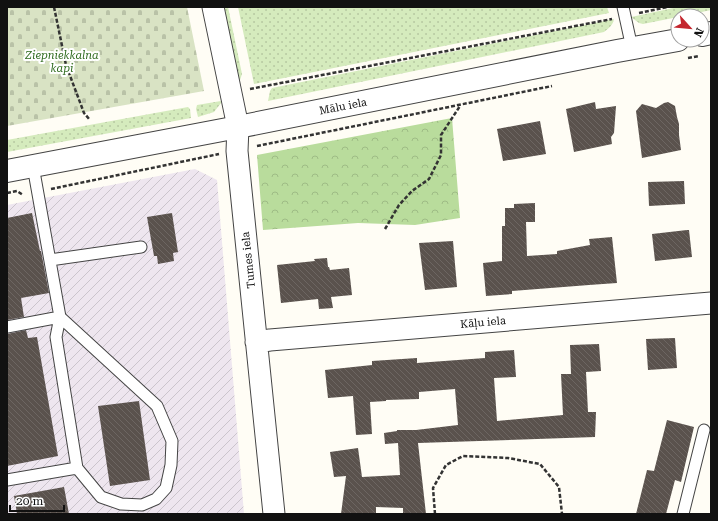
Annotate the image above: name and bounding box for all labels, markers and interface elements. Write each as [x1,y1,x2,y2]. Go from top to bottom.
north arrow [670,8,710,48]
text: N [691,26,706,40]
park label: Ziepniekkalna kapi [24,49,99,75]
street label: Mālu iela [318,96,368,117]
street label: Tumes iela [239,231,258,289]
street label: Kāļu iela [460,314,506,332]
scale bar [10,487,64,513]
text: 20 m [16,494,43,508]

